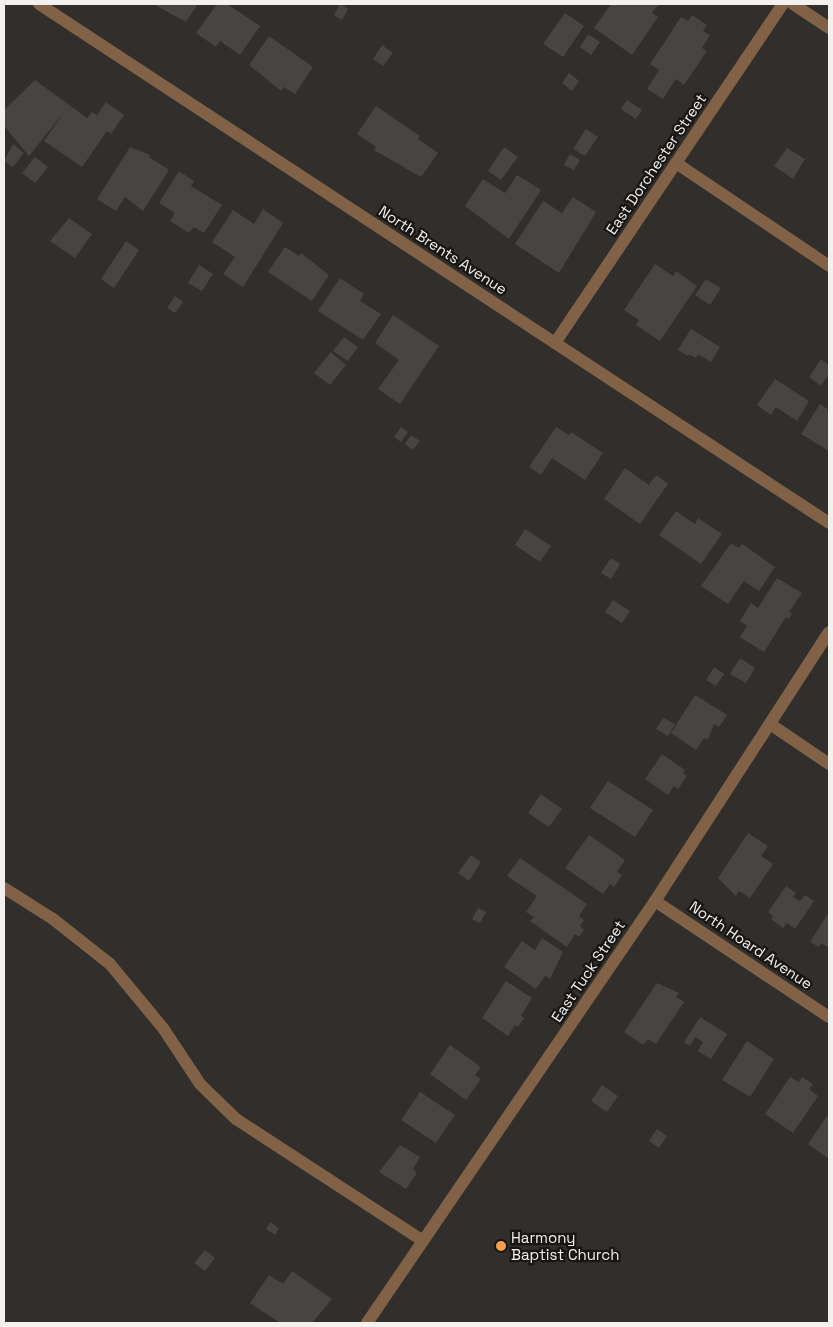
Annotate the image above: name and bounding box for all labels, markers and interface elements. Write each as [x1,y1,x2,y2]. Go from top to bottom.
street label: East Dorchester Street [602,90,710,238]
street label: North Brents Avenue [375,202,511,298]
street label: North Hoard Avenue [686,897,816,993]
street label: East Tuck Street [547,917,629,1025]
place label: Harmony Baptist Church [511,1228,619,1263]
marker: Harmony Baptist Church [495,1240,507,1252]

